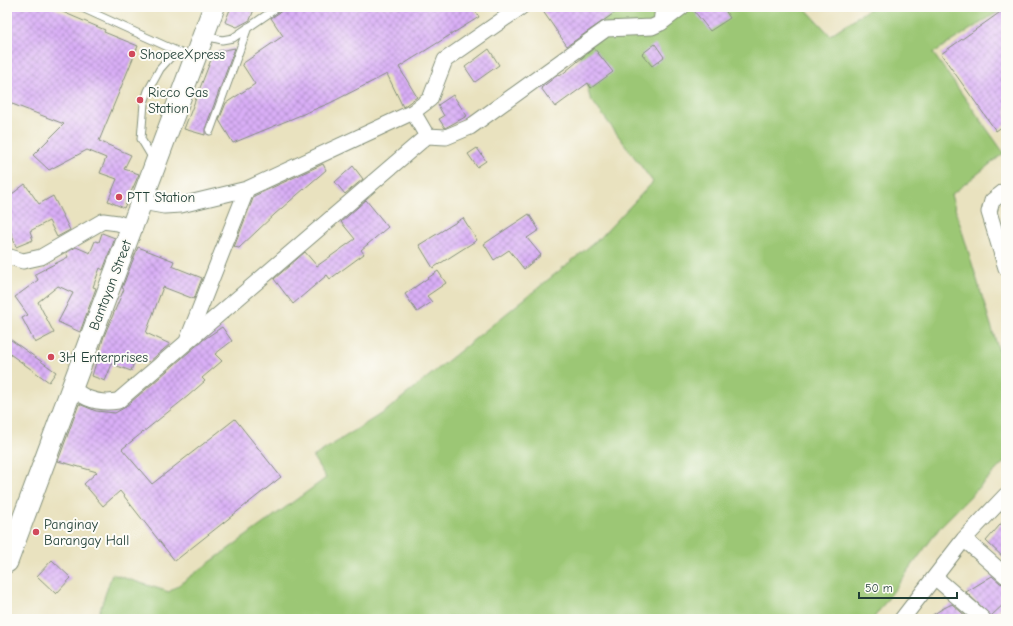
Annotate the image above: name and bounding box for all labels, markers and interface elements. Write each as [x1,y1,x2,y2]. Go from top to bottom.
place label: ShopeeXpress [140,46,225,63]
marker: ShopeeXpress [127,49,137,59]
place label: Ricco Gas Station [148,84,208,117]
marker: Ricco Gas Station [135,95,145,105]
place label: PTT Station [127,189,195,206]
marker: PTT Station [114,192,124,202]
street label: Bantayan Street [85,237,136,333]
place label: 3H Enterprises [59,349,148,366]
marker: 3H Enterprises [46,352,56,362]
place label: Panginay Barangay Hall [44,516,129,549]
marker: Panginay Barangay Hall [31,527,41,537]
scale bar [859,574,957,600]
text: 50 m [865,581,893,595]

